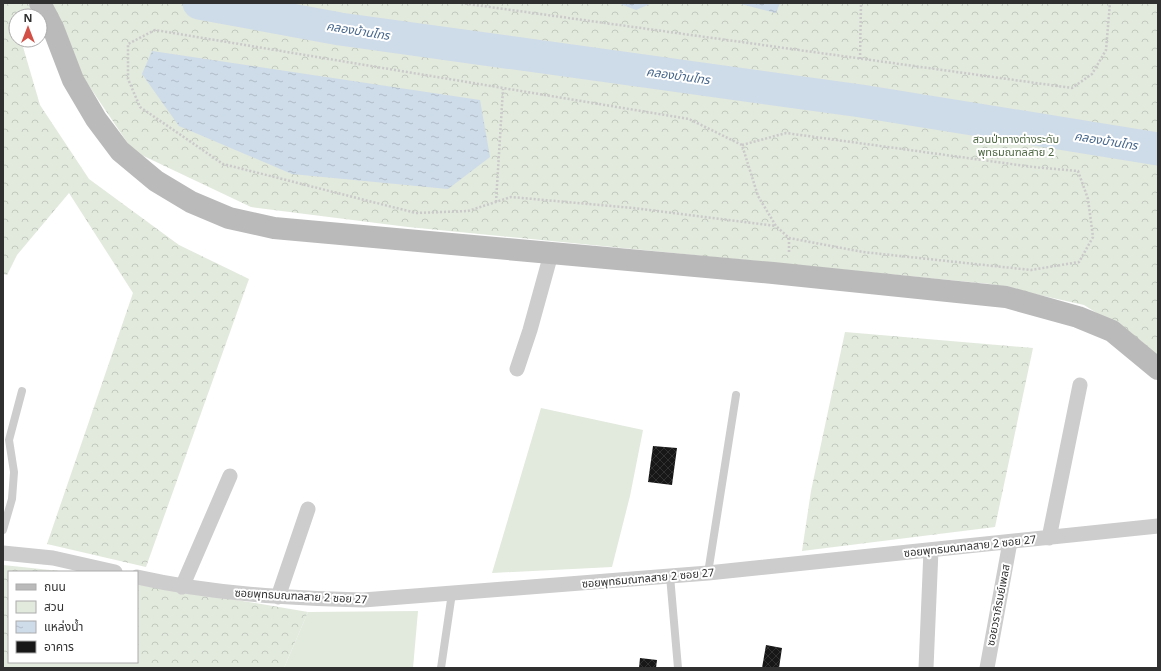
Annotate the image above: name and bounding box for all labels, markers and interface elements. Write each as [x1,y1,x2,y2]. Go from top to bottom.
north arrow [8,8,48,48]
text: N [24,10,32,25]
water label: คลองบ้านไทร [325,17,392,44]
water label: คลองบ้านไทร [645,63,712,89]
water label: คลองบ้านไทร [1073,127,1140,154]
park label: สวนป่าทางต่างระดับ พุทธมณฑลสาย 2 [973,131,1059,159]
street label: ซอยพุทธมณฑลสาย 2 ซอย 27 [903,531,1037,560]
street label: ซอยวราภิรมย์เพลส [982,563,1013,647]
street label: ซอยพุทธมณฑลสาย 2 ซอย 27 [581,564,715,591]
legend [8,571,138,663]
text: ถนน [44,578,66,595]
street label: ซอยพุทธมณฑลสาย 2 ซอย 27 [234,585,368,606]
text: สวน [44,598,64,615]
text: แหล่งน้ำ [44,618,83,635]
text: อาคาร [44,638,74,655]

